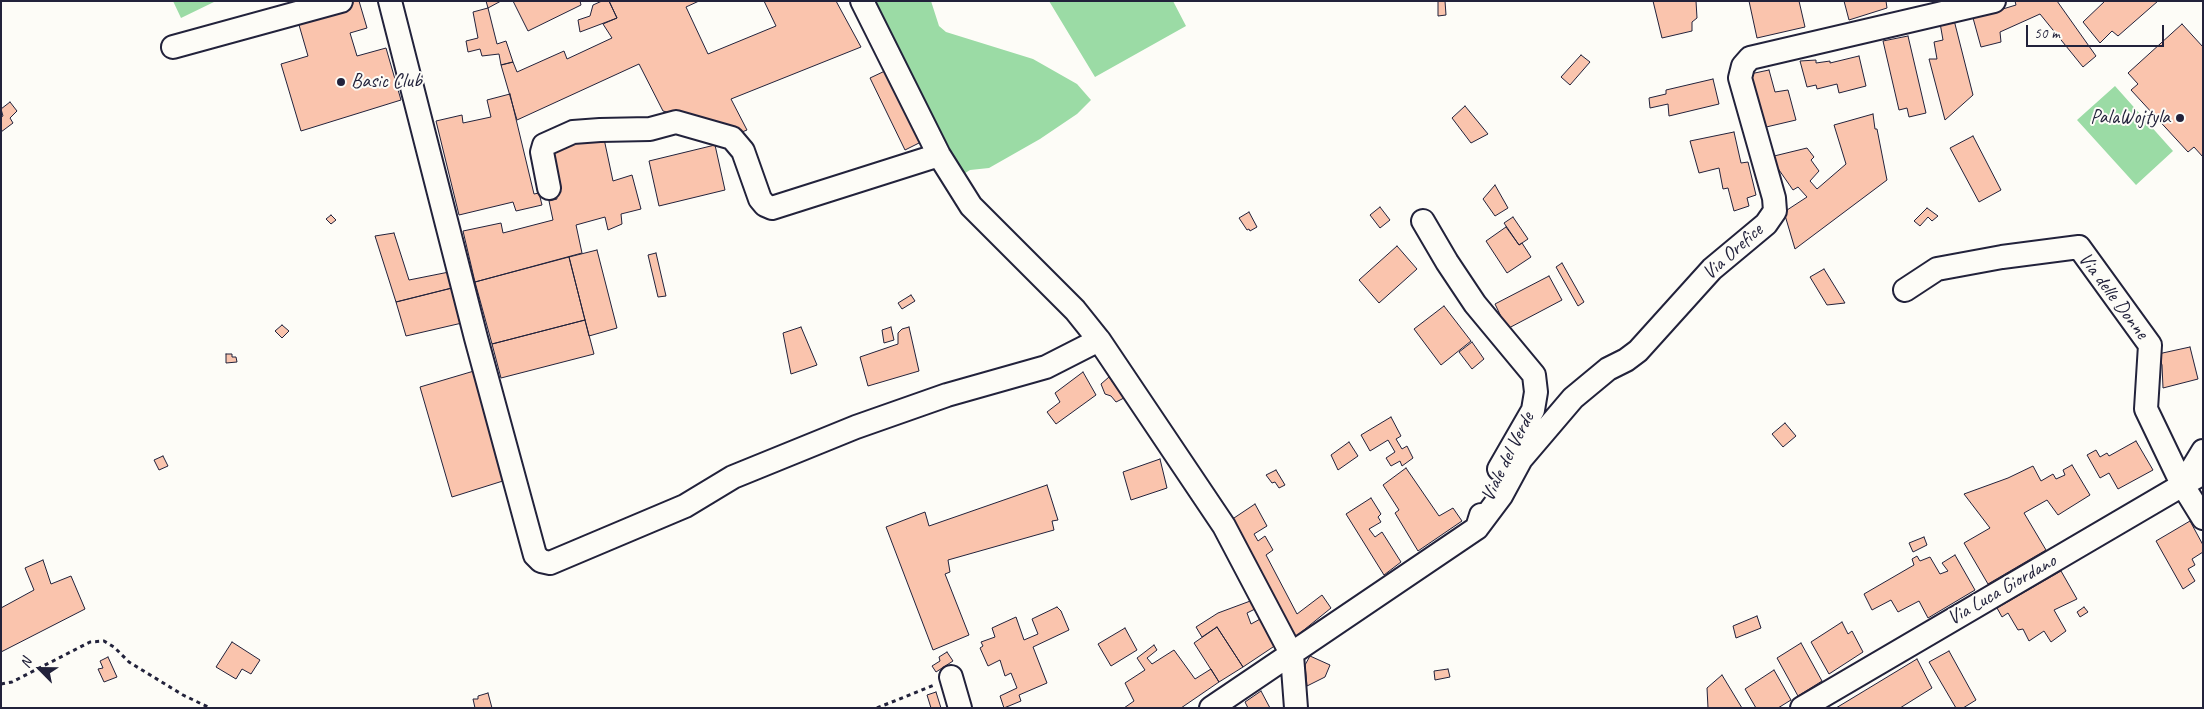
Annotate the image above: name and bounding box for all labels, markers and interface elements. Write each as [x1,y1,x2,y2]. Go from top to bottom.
scale bar [2029,15,2166,47]
text: 50 m [2034,24,2060,43]
place label: Basic Club [351,70,422,94]
marker: Basic Club [335,76,347,88]
place label: PalaWojtyla [2090,106,2170,130]
marker: PalaWojtyla [2174,112,2186,124]
street label: Via Orefice [1698,219,1768,285]
street label: Via delle Donne [2073,248,2153,344]
street label: Viale del Verde [1476,409,1540,505]
street label: Via Luca Giordano [1943,549,2061,631]
north arrow [15,644,65,694]
text: N [16,656,35,670]

